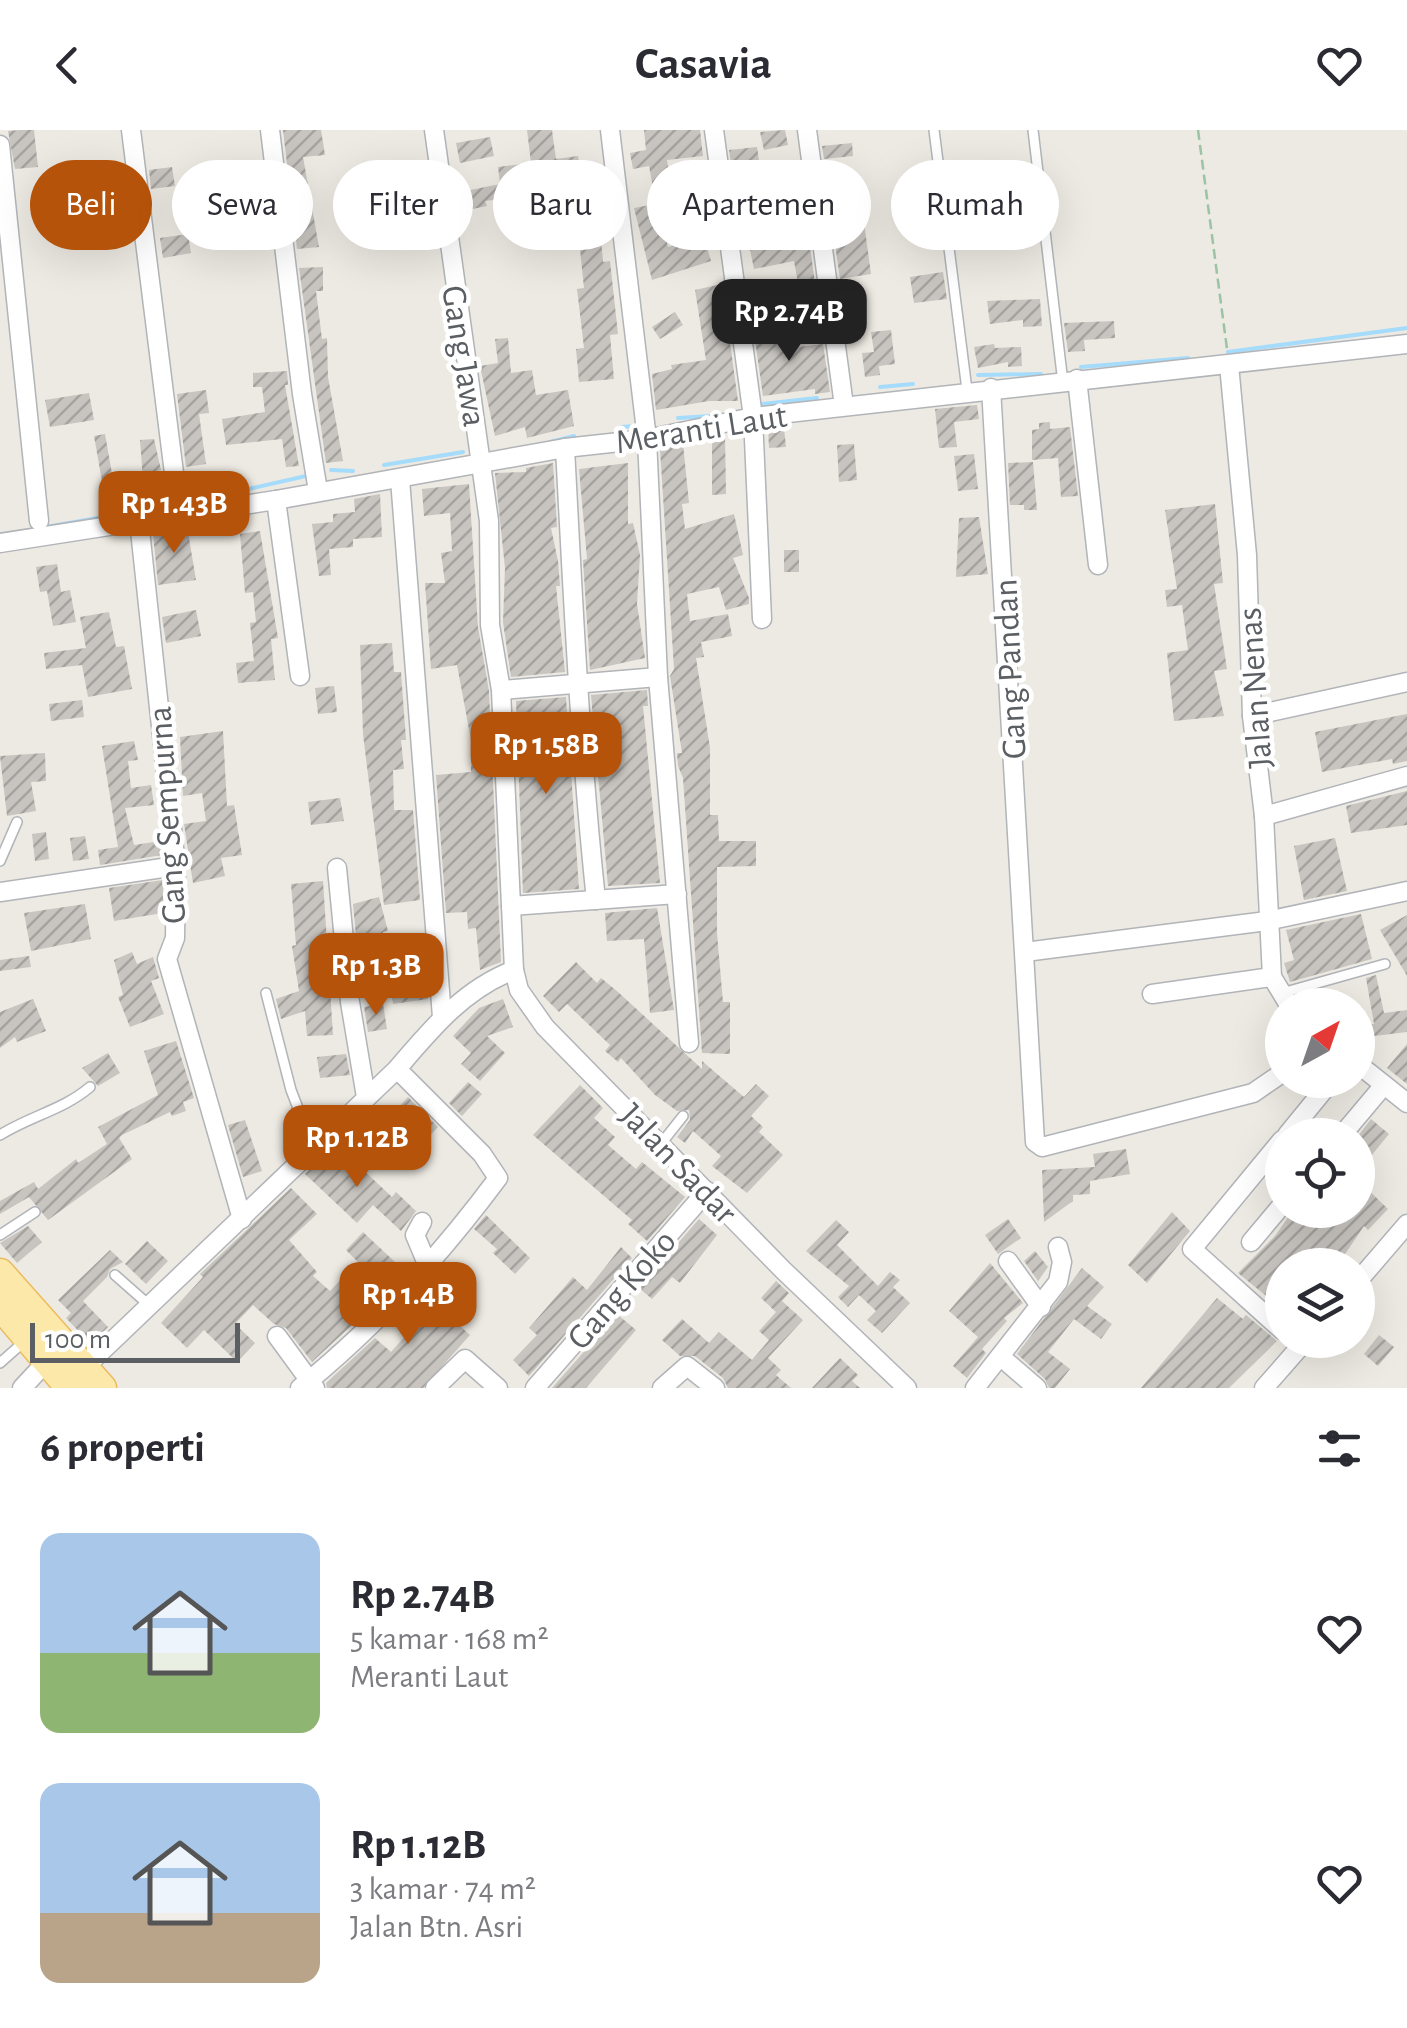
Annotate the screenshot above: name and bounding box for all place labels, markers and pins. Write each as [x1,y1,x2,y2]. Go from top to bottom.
pin: Rp 2.74B [686,279,892,364]
pin: Rp 1.43B [71,471,277,556]
pin: Rp 1.58B [443,712,649,797]
pin: Rp 1.3B [284,933,468,1018]
pin: Rp 1.12B [254,1105,460,1190]
pin: Rp 1.4B [316,1262,500,1347]

